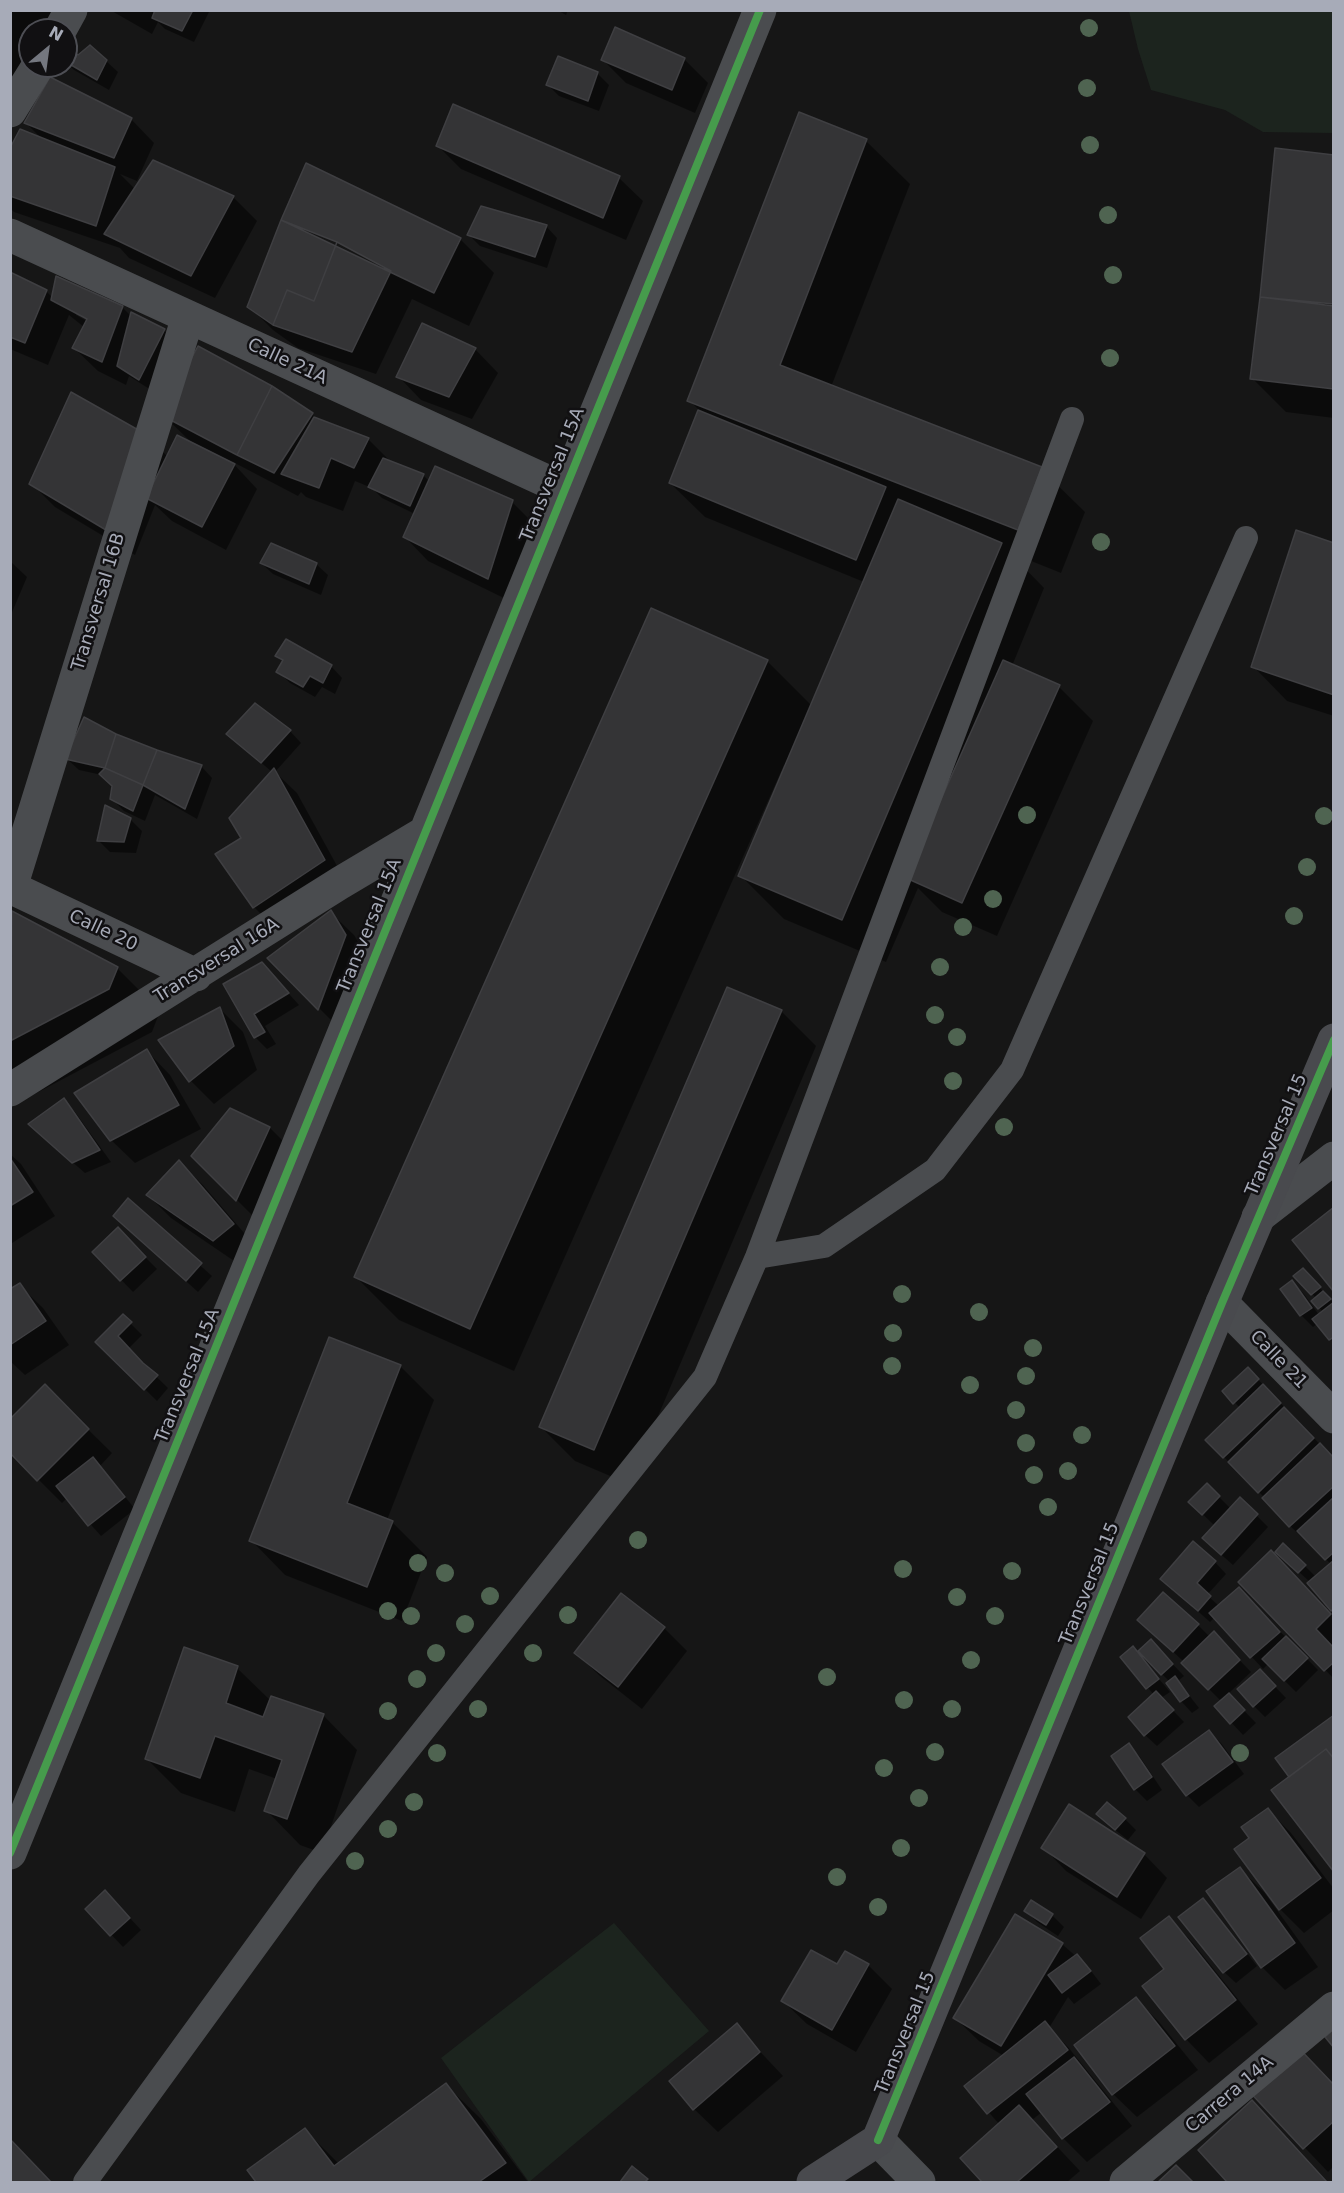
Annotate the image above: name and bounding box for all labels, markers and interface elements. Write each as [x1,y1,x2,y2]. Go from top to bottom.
north arrow [18,18,78,78]
text: N [46,22,66,45]
street label: Calle 21A [244,334,330,390]
street label: Transversal 15A [516,405,590,545]
street label: Transversal 16B [68,530,130,674]
street label: Transversal 15A [333,856,407,996]
street label: Calle 20 [65,906,141,956]
street label: Transversal 16A [151,914,283,1008]
street label: Transversal 15 [1242,1071,1312,1199]
street label: Transversal 15A [151,1306,225,1446]
street label: Calle 21 [1245,1326,1311,1394]
street label: Transversal 15 [1056,1519,1124,1649]
street label: Transversal 15 [872,1968,940,2098]
street label: Carrera 14A [1182,2052,1278,2138]

